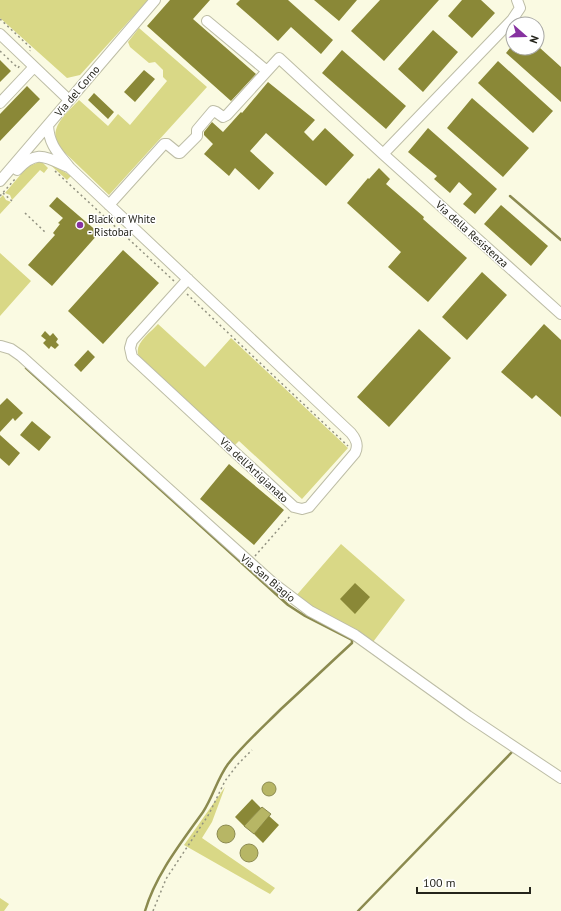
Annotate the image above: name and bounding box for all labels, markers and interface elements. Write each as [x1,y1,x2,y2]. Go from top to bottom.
north arrow [505,16,545,56]
text: N [527,34,542,45]
street label: Via del Corno [51,62,103,120]
street label: Via della Resistenza [432,197,511,270]
place label: Black or White - Ristobar [88,212,156,239]
marker: Black or White - Ristobar [75,220,85,230]
street label: Via dell'Artigianato [216,434,291,506]
street label: Via San Biagio [237,550,298,605]
scale bar [417,869,530,895]
text: 100 m [423,875,456,890]

